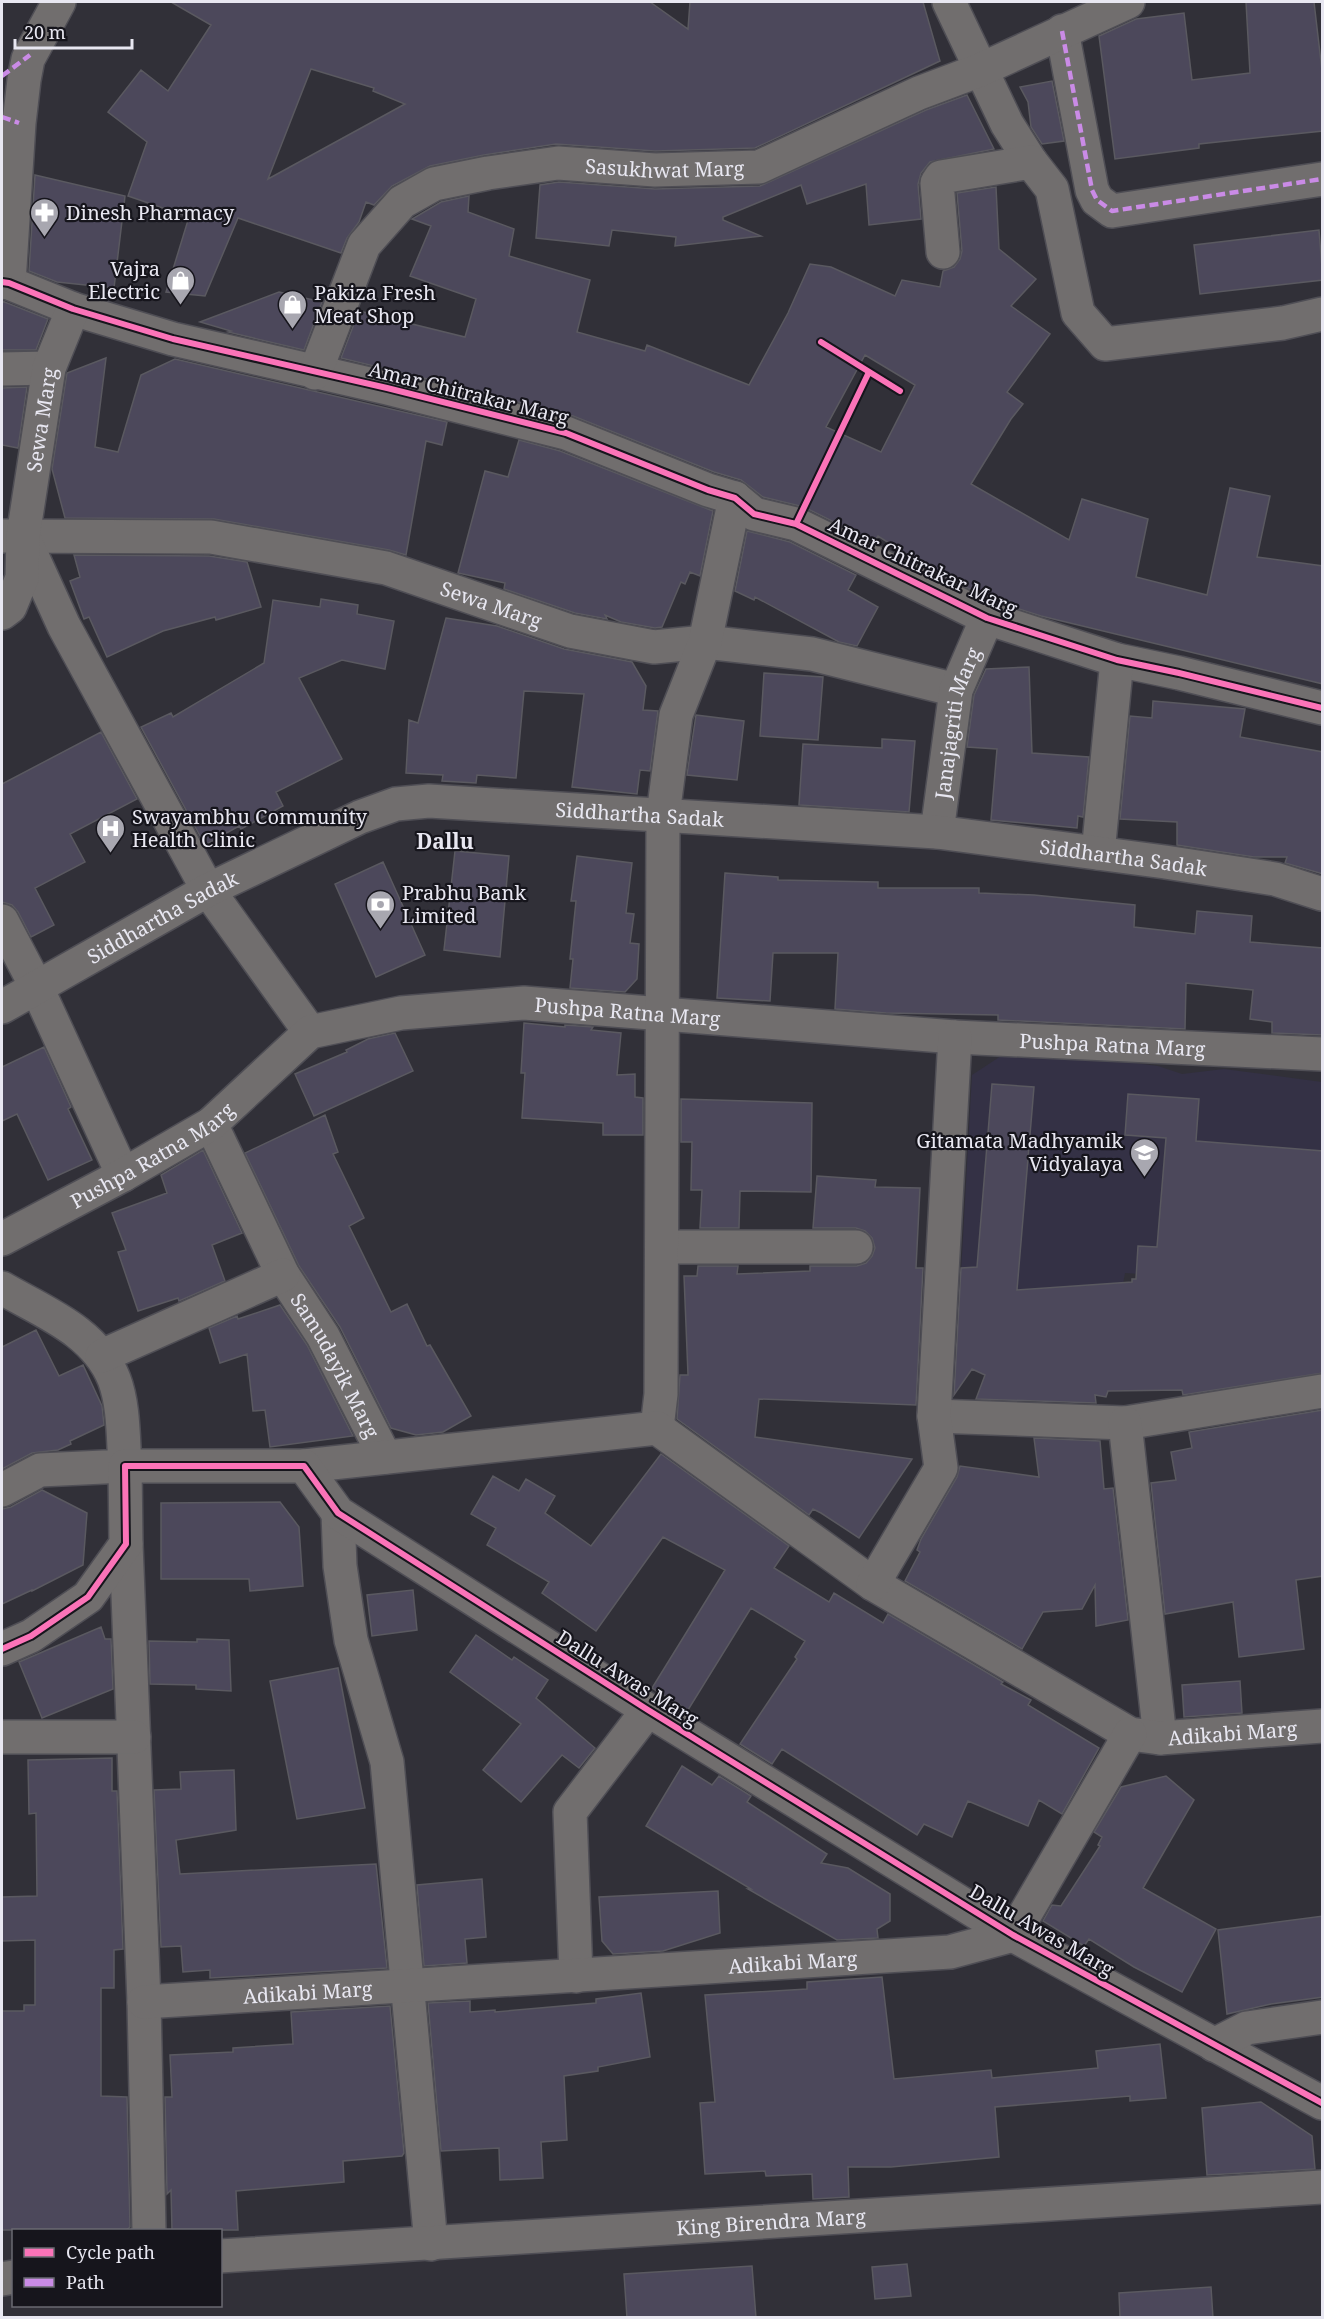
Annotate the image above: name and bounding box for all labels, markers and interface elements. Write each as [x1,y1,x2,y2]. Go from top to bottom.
scale bar [15,12,132,50]
text: 20 m [24,20,66,44]
street label: Sasukhwat Marg [584,152,745,184]
pharmacy icon: Dinesh Pharmacy [29,196,61,238]
place label: Dinesh Pharmacy [66,199,235,226]
place label: Vajra Electric [88,255,160,305]
shop icon: Vajra Electric [165,264,197,306]
place label: Pakiza Fresh Meat Shop [314,279,436,329]
shop icon: Pakiza Fresh Meat Shop [277,288,309,330]
street label: Amar Chitrakar Marg [366,355,572,431]
street label: Sewa Marg [20,365,62,474]
street label: Amar Chitrakar Marg [824,510,1022,622]
street label: Sewa Marg [437,574,546,634]
street label: Janajagriti Marg [928,643,986,802]
street label: Siddhartha Sadak [555,795,725,832]
place label: Swayambhu Community Health Clinic [132,803,368,853]
hospital icon: Swayambhu Community Health Clinic [95,812,127,854]
district label: Dallu [416,827,474,855]
street label: Siddhartha Sadak [1038,832,1209,882]
street label: Siddhartha Sadak [82,864,243,970]
place label: Prabhu Bank Limited [402,879,526,929]
bank icon: Prabhu Bank Limited [365,888,397,930]
street label: Pushpa Ratna Marg [534,990,722,1032]
street label: Pushpa Ratna Marg [1019,1026,1206,1062]
street label: Pushpa Ratna Marg [65,1096,240,1214]
place label: Gitamata Madhyamik Vidyalaya [916,1127,1123,1177]
school or university icon: Gitamata Madhyamik Vidyalaya [1128,1136,1160,1178]
street label: Samudayik Marg [285,1288,386,1443]
street label: Dallu Awas Marg [552,1623,704,1733]
street label: Adikabi Marg [1167,1714,1298,1751]
street label: Dallu Awas Marg [965,1878,1119,1982]
street label: Adikabi Marg [727,1944,858,1979]
street label: Adikabi Marg [242,1974,373,2009]
street label: King Birendra Marg [675,2202,867,2241]
legend [12,2229,222,2307]
text: Cycle path [66,2240,155,2264]
text: Path [66,2270,105,2294]

